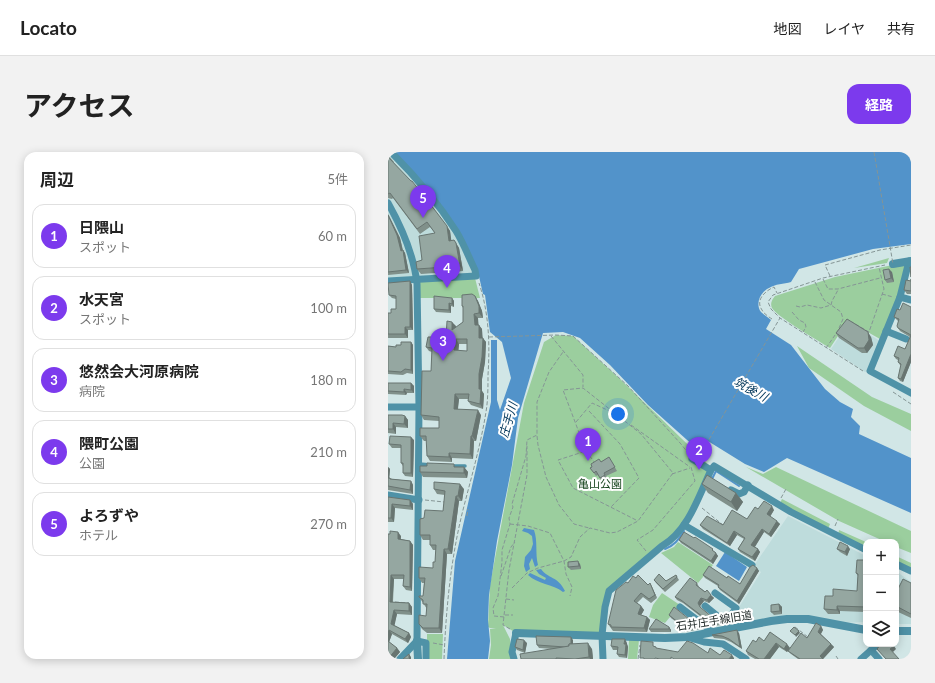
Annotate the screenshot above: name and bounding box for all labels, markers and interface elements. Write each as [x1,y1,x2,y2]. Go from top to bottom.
text: Locato [20,16,77,39]
text: 地図 [773,20,801,37]
text: レイヤ [823,20,865,37]
text: 共有 [887,20,915,37]
button: 経路 [847,84,911,124]
text: アクセス [24,88,135,122]
text: 周辺 [40,169,74,190]
text: 5件 [327,171,348,187]
pin: 5 [410,185,436,218]
text: 日隈山 [79,218,124,236]
text: 1 [50,228,58,244]
text: 60 m [318,228,347,244]
text: スポット [79,239,131,255]
pin: 4 [434,255,460,288]
text: 水天宮 [79,290,124,308]
text: 2 [50,300,58,316]
text: 100 m [310,300,347,316]
text: スポット [79,311,131,327]
pin: 3 [430,328,456,361]
text: 悠然会大河原病院 [79,362,199,380]
text: 3 [50,372,58,388]
text: 180 m [310,372,347,388]
water label: 筑後川 [732,374,772,405]
text: 病院 [79,383,105,399]
water label: 庄手川 [496,399,521,439]
your location [608,404,628,424]
pin: 1 [575,428,601,461]
text: 隈町公園 [79,434,139,452]
pin: 2 [686,437,712,470]
text: 4 [50,444,58,460]
text: 210 m [310,444,347,460]
text: 公園 [79,455,105,471]
park label: 亀山公園 [578,477,622,490]
text: よろずや [79,506,139,524]
text: 5 [50,516,58,532]
text: 270 m [310,516,347,532]
text: ホテル [79,527,118,543]
map controls [863,539,899,647]
button: + [863,539,899,575]
button: − [863,575,899,611]
street label: 石井庄手線旧道 [675,608,753,632]
button: layers [863,611,899,647]

